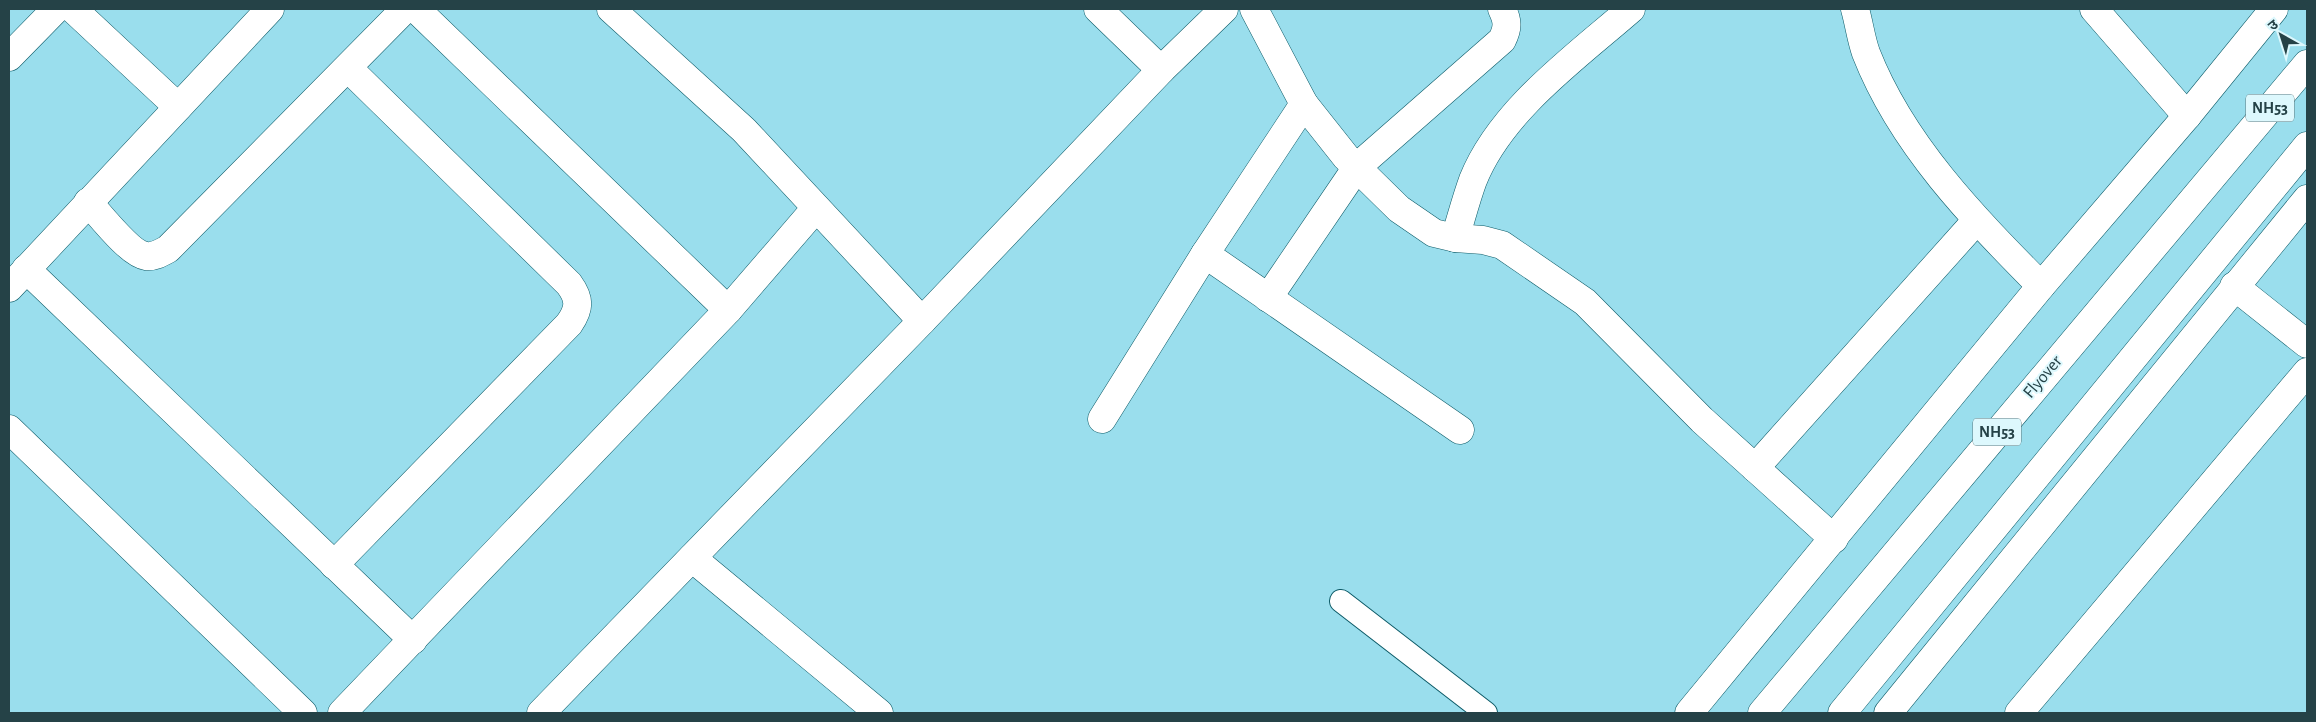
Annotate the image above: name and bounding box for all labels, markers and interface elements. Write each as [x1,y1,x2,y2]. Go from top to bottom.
north arrow [2256,10,2306,60]
text: उ [2266,17,2282,34]
road number: NH53 [2246,95,2294,122]
street label: Flyover [2020,352,2066,402]
road number: NH53 [1973,418,2021,446]

